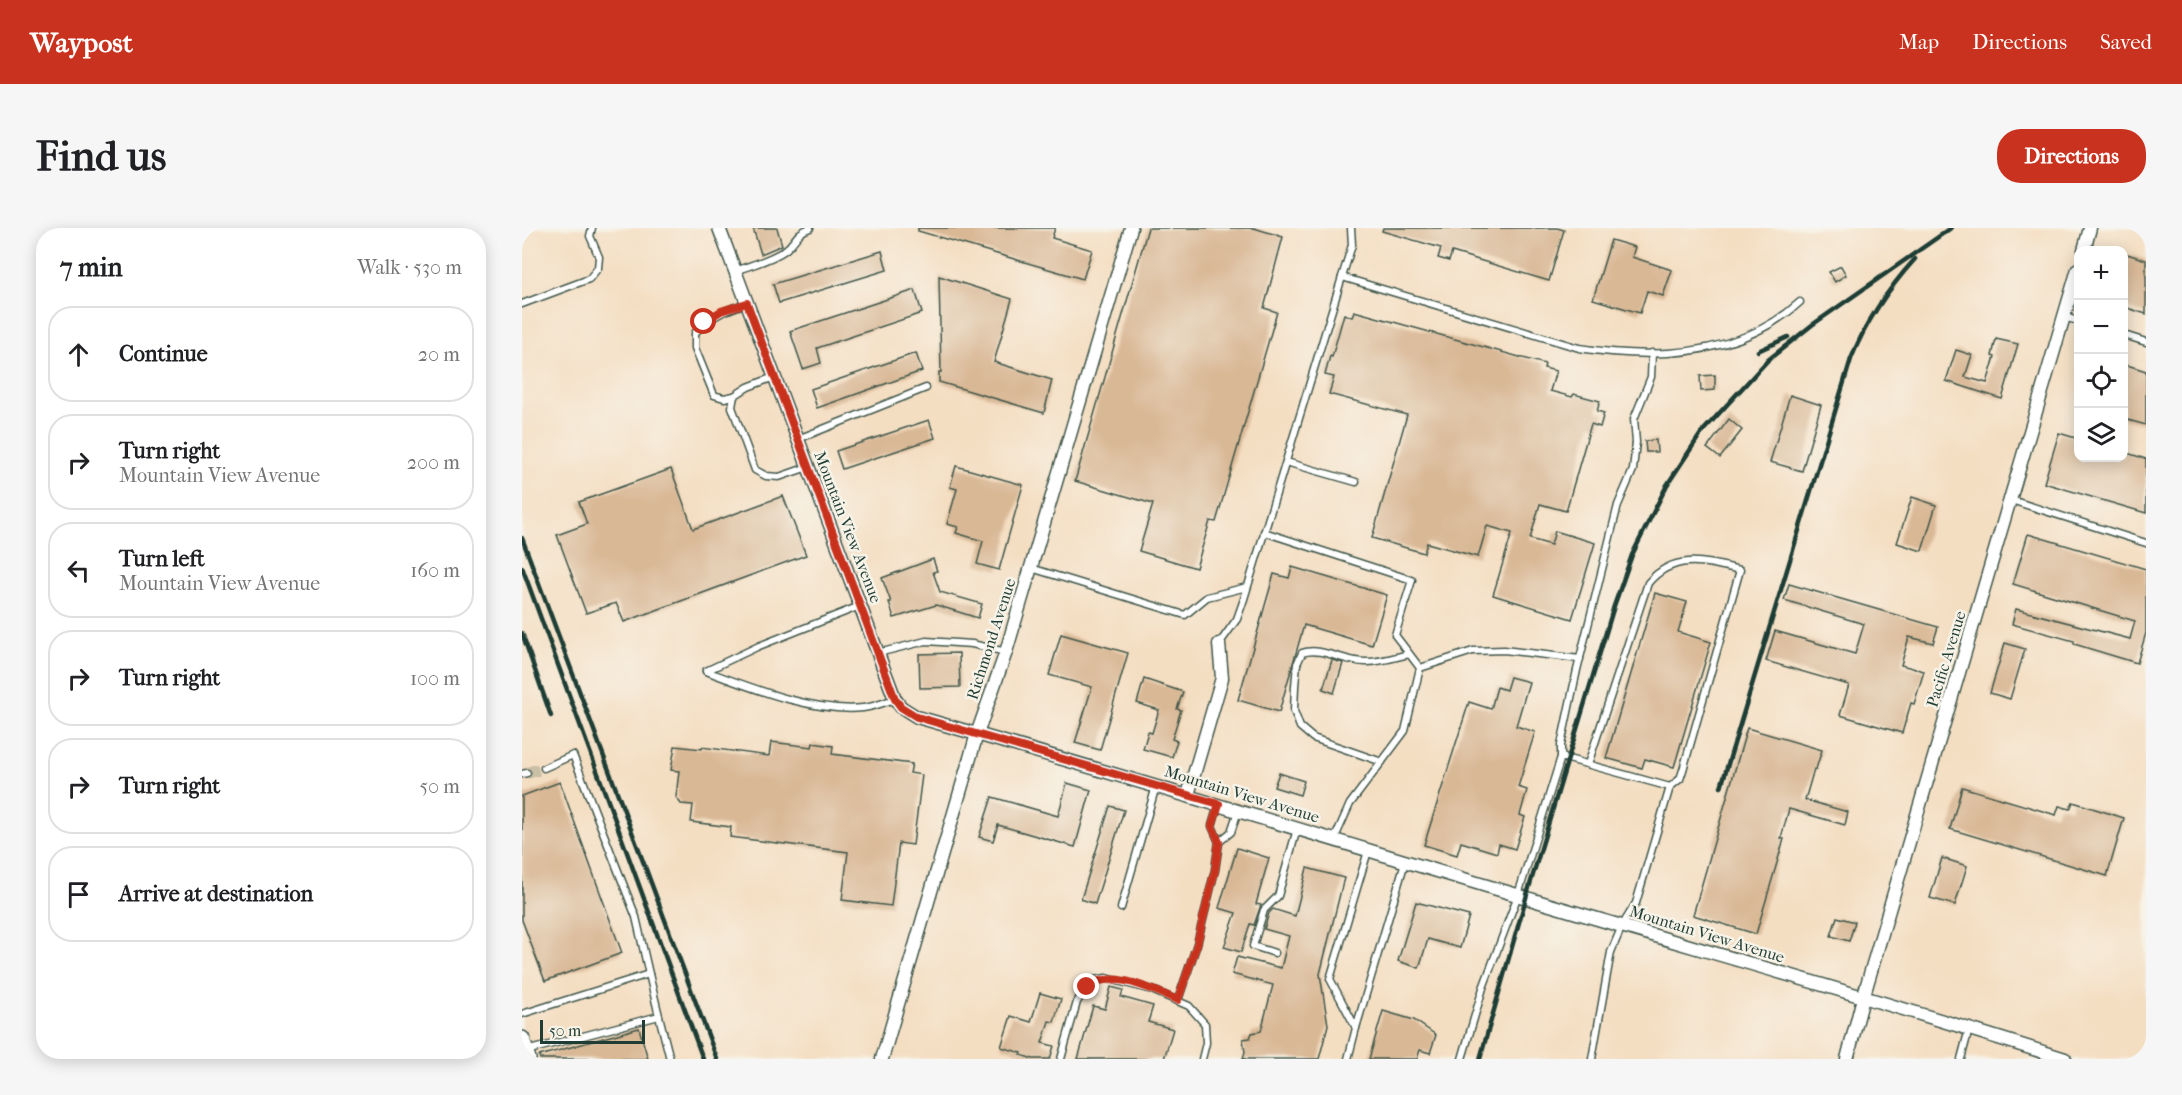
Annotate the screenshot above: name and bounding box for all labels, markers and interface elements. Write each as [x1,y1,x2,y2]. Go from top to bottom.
text: Waypost [30,26,133,59]
text: Map [1899,30,1939,54]
text: Directions [1972,30,2067,54]
text: Saved [2100,30,2152,54]
button: Directions [1997,129,2146,183]
text: Find us [36,132,166,181]
map controls [2074,246,2128,462]
button: + [2074,246,2128,300]
text: 7 min [60,252,123,283]
text: Walk · 530 m [357,256,462,279]
button: − [2074,300,2128,354]
route start [690,308,716,334]
icon: ahead [62,338,95,371]
text: Continue [119,341,208,367]
text: 20 m [418,343,460,366]
button: locate [2074,354,2128,408]
button: layers [2074,408,2128,462]
text: Turn right [119,438,220,464]
icon: right [62,446,95,479]
street label: Mountain View Avenue [810,448,886,606]
text: 200 m [407,451,460,474]
text: Mountain View Avenue [119,464,320,487]
text: Turn left [119,546,205,572]
icon: left [62,554,95,587]
text: 160 m [410,559,460,582]
text: Mountain View Avenue [119,572,320,595]
street label: Richmond Avenue [962,576,1020,702]
street label: Pacific Avenue [1922,608,1970,709]
icon: right [62,662,95,695]
text: Turn right [119,665,220,691]
text: 100 m [410,667,460,690]
street label: Mountain View Avenue [1162,761,1322,827]
icon: right [62,770,95,803]
text: Turn right [119,773,220,799]
text: 50 m [419,775,460,798]
icon: arrive [62,878,95,911]
text: Arrive at destination [119,881,313,907]
street label: Mountain View Avenue [1627,901,1787,967]
route end [1073,973,1099,999]
scale bar [540,1017,645,1044]
text: 50 m [549,1021,581,1040]

